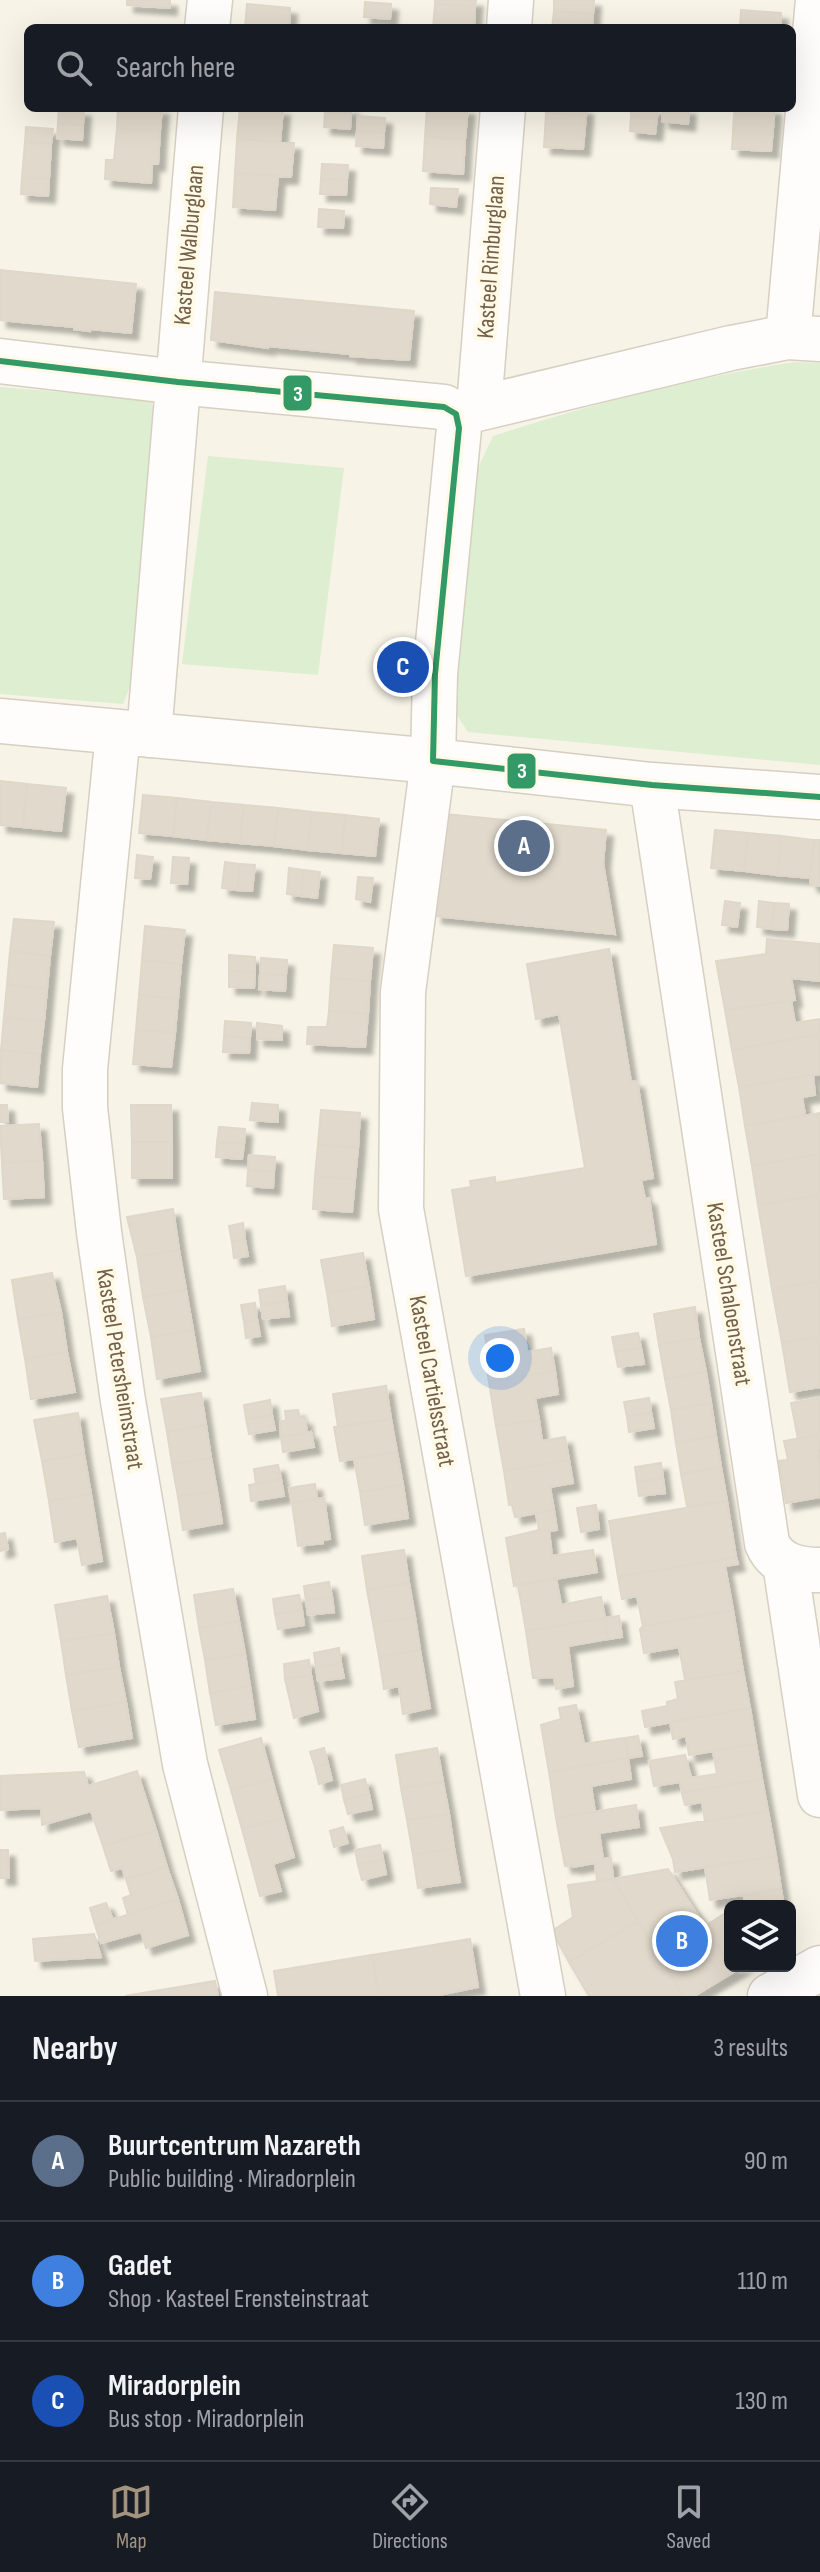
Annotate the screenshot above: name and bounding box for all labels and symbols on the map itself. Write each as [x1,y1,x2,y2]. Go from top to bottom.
street label: Kasteel Walburglaan [168,164,210,326]
street label: Kasteel Rimburglaan [471,175,511,339]
line badge: 3 [282,374,313,412]
text: 3 [293,381,303,408]
pin: C [377,637,429,697]
line badge: 3 [506,752,537,790]
text: 3 [517,758,527,785]
pin: A [498,816,550,876]
street label: Kasteel Schaloenstraat [700,1200,758,1388]
street label: Kasteel Petersheimstraat [90,1267,150,1471]
street label: Kasteel Cartielsstraat [403,1293,461,1469]
your location [480,1338,520,1378]
pin: B [656,1911,708,1971]

